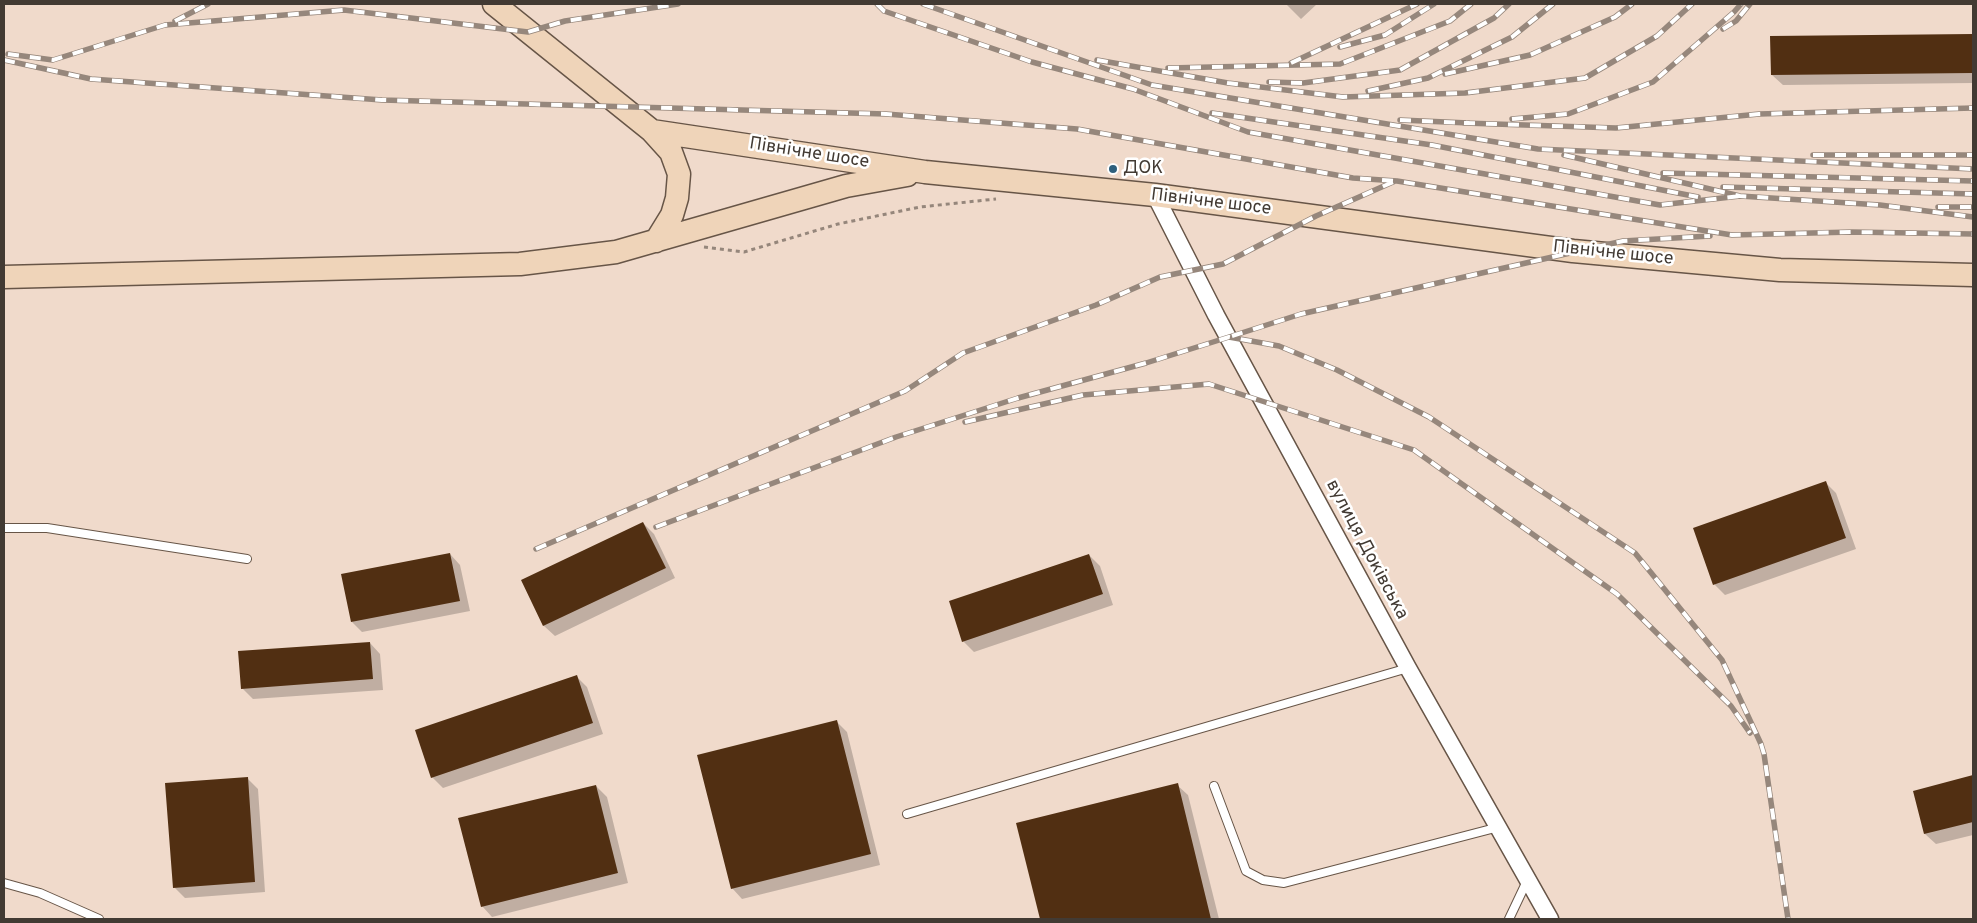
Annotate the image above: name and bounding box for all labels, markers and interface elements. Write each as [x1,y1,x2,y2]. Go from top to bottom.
street label: Північне шосе [748,134,870,174]
place label: ДОК [1123,158,1163,180]
marker: ДОК [1107,163,1119,175]
street label: Північне шосе [1150,185,1272,221]
street label: Північне шосе [1552,237,1674,271]
street label: вулиця Доківська [1320,477,1412,623]

